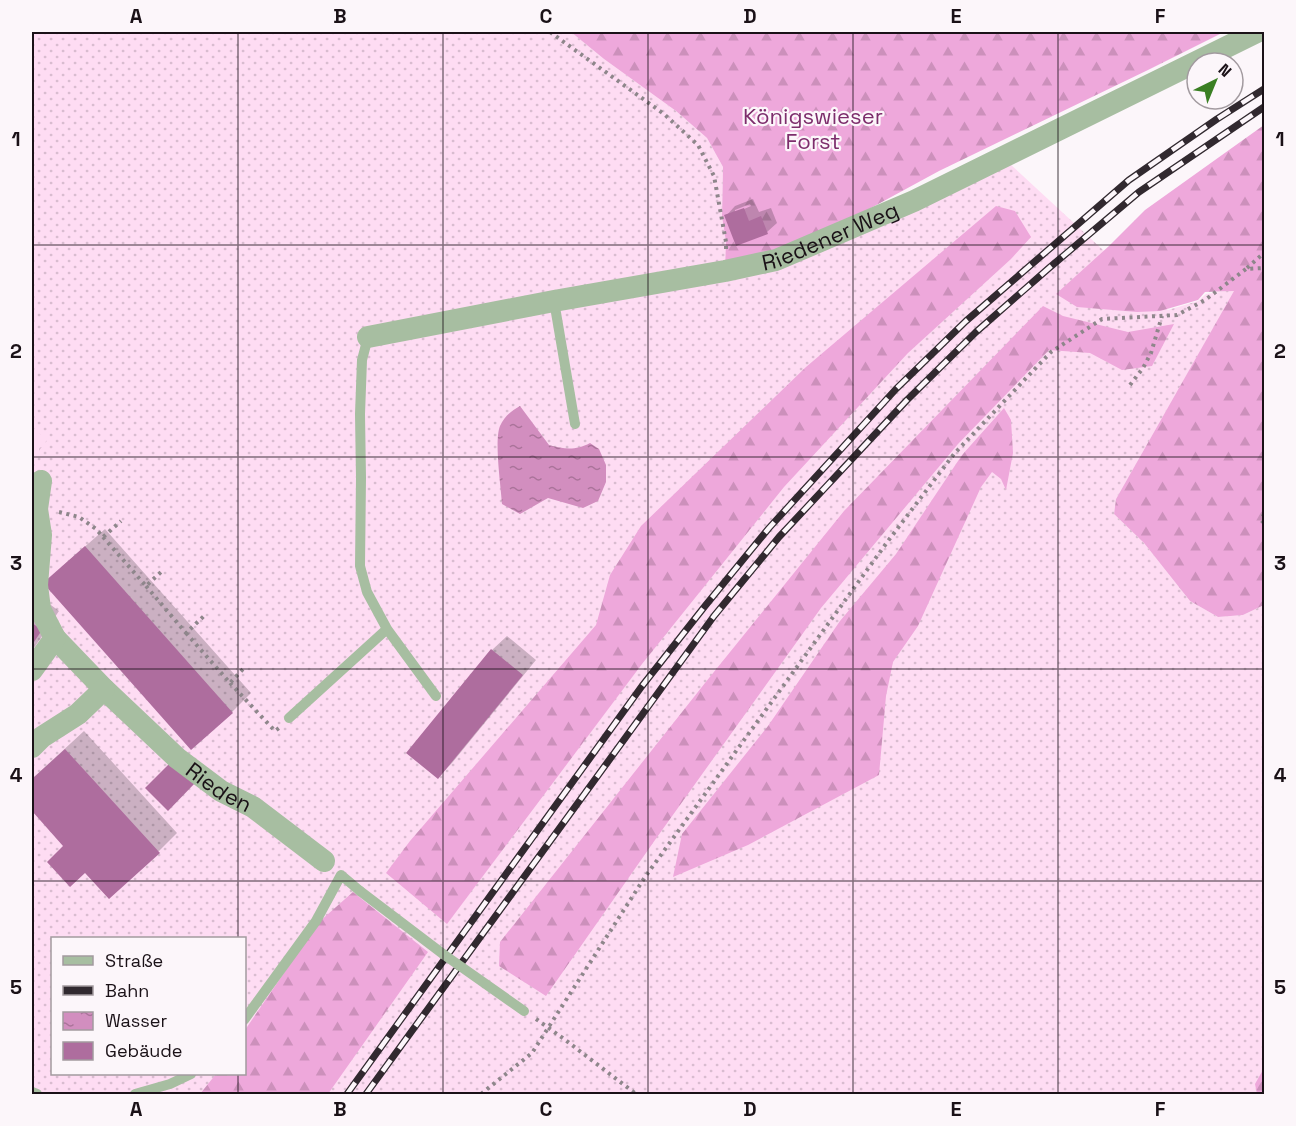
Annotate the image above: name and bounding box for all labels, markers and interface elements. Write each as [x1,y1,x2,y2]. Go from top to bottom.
text: A [130,3,143,29]
text: B [333,3,347,29]
text: C [540,3,553,29]
text: D [743,3,757,29]
text: E [950,3,962,29]
text: F [1155,3,1166,29]
north arrow [1185,51,1245,111]
text: N [1214,59,1236,82]
park label: Königswieser Forst [743,102,883,155]
text: 1 [11,126,21,152]
text: 1 [1275,126,1285,152]
street label: Riedener Weg [759,195,903,277]
text: 2 [10,338,22,364]
text: 2 [1274,338,1286,364]
text: 3 [10,550,22,576]
text: 3 [1274,550,1286,576]
street label: Rieden [180,756,257,818]
text: 4 [10,762,23,788]
text: 4 [1274,762,1287,788]
legend [51,937,246,1075]
text: Straße [105,949,163,972]
text: 5 [10,974,22,1000]
text: 5 [1274,974,1286,1000]
text: Bahn [105,979,149,1002]
text: Wasser [105,1009,167,1032]
text: Gebäude [105,1039,183,1062]
text: A [130,1096,143,1122]
text: B [333,1096,347,1122]
text: C [540,1096,553,1122]
text: D [743,1096,757,1122]
text: E [950,1096,962,1122]
text: F [1155,1096,1166,1122]

